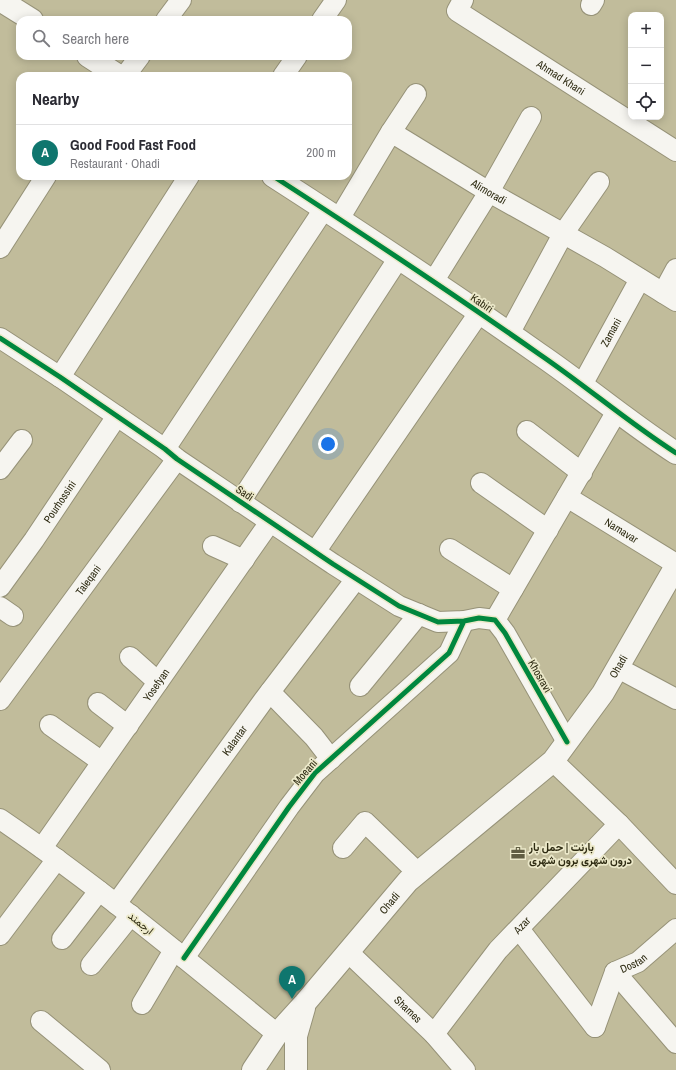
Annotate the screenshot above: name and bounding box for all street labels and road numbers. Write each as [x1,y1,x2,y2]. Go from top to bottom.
street label: Ahmad Khani [533,56,588,98]
street label: Alimoradi [468,175,509,207]
street label: Kabiri [468,290,496,316]
street label: Zamani [597,316,624,349]
street label: Pourhossini [40,478,79,526]
street label: Sadi [233,482,257,504]
street label: Namavar [602,515,641,546]
street label: Taleqani [72,562,104,598]
street label: Ohadi [606,652,630,681]
street label: Khosravi [525,657,555,695]
street label: Yosefyan [140,666,172,704]
street label: Kalantar [219,723,250,758]
street label: Moeani [290,756,320,788]
street label: Ohadi [376,889,403,917]
street label: ارجمند [125,909,157,937]
street label: Azar [510,914,533,937]
street label: Dostan [618,950,650,976]
street label: Shames [391,993,425,1026]

